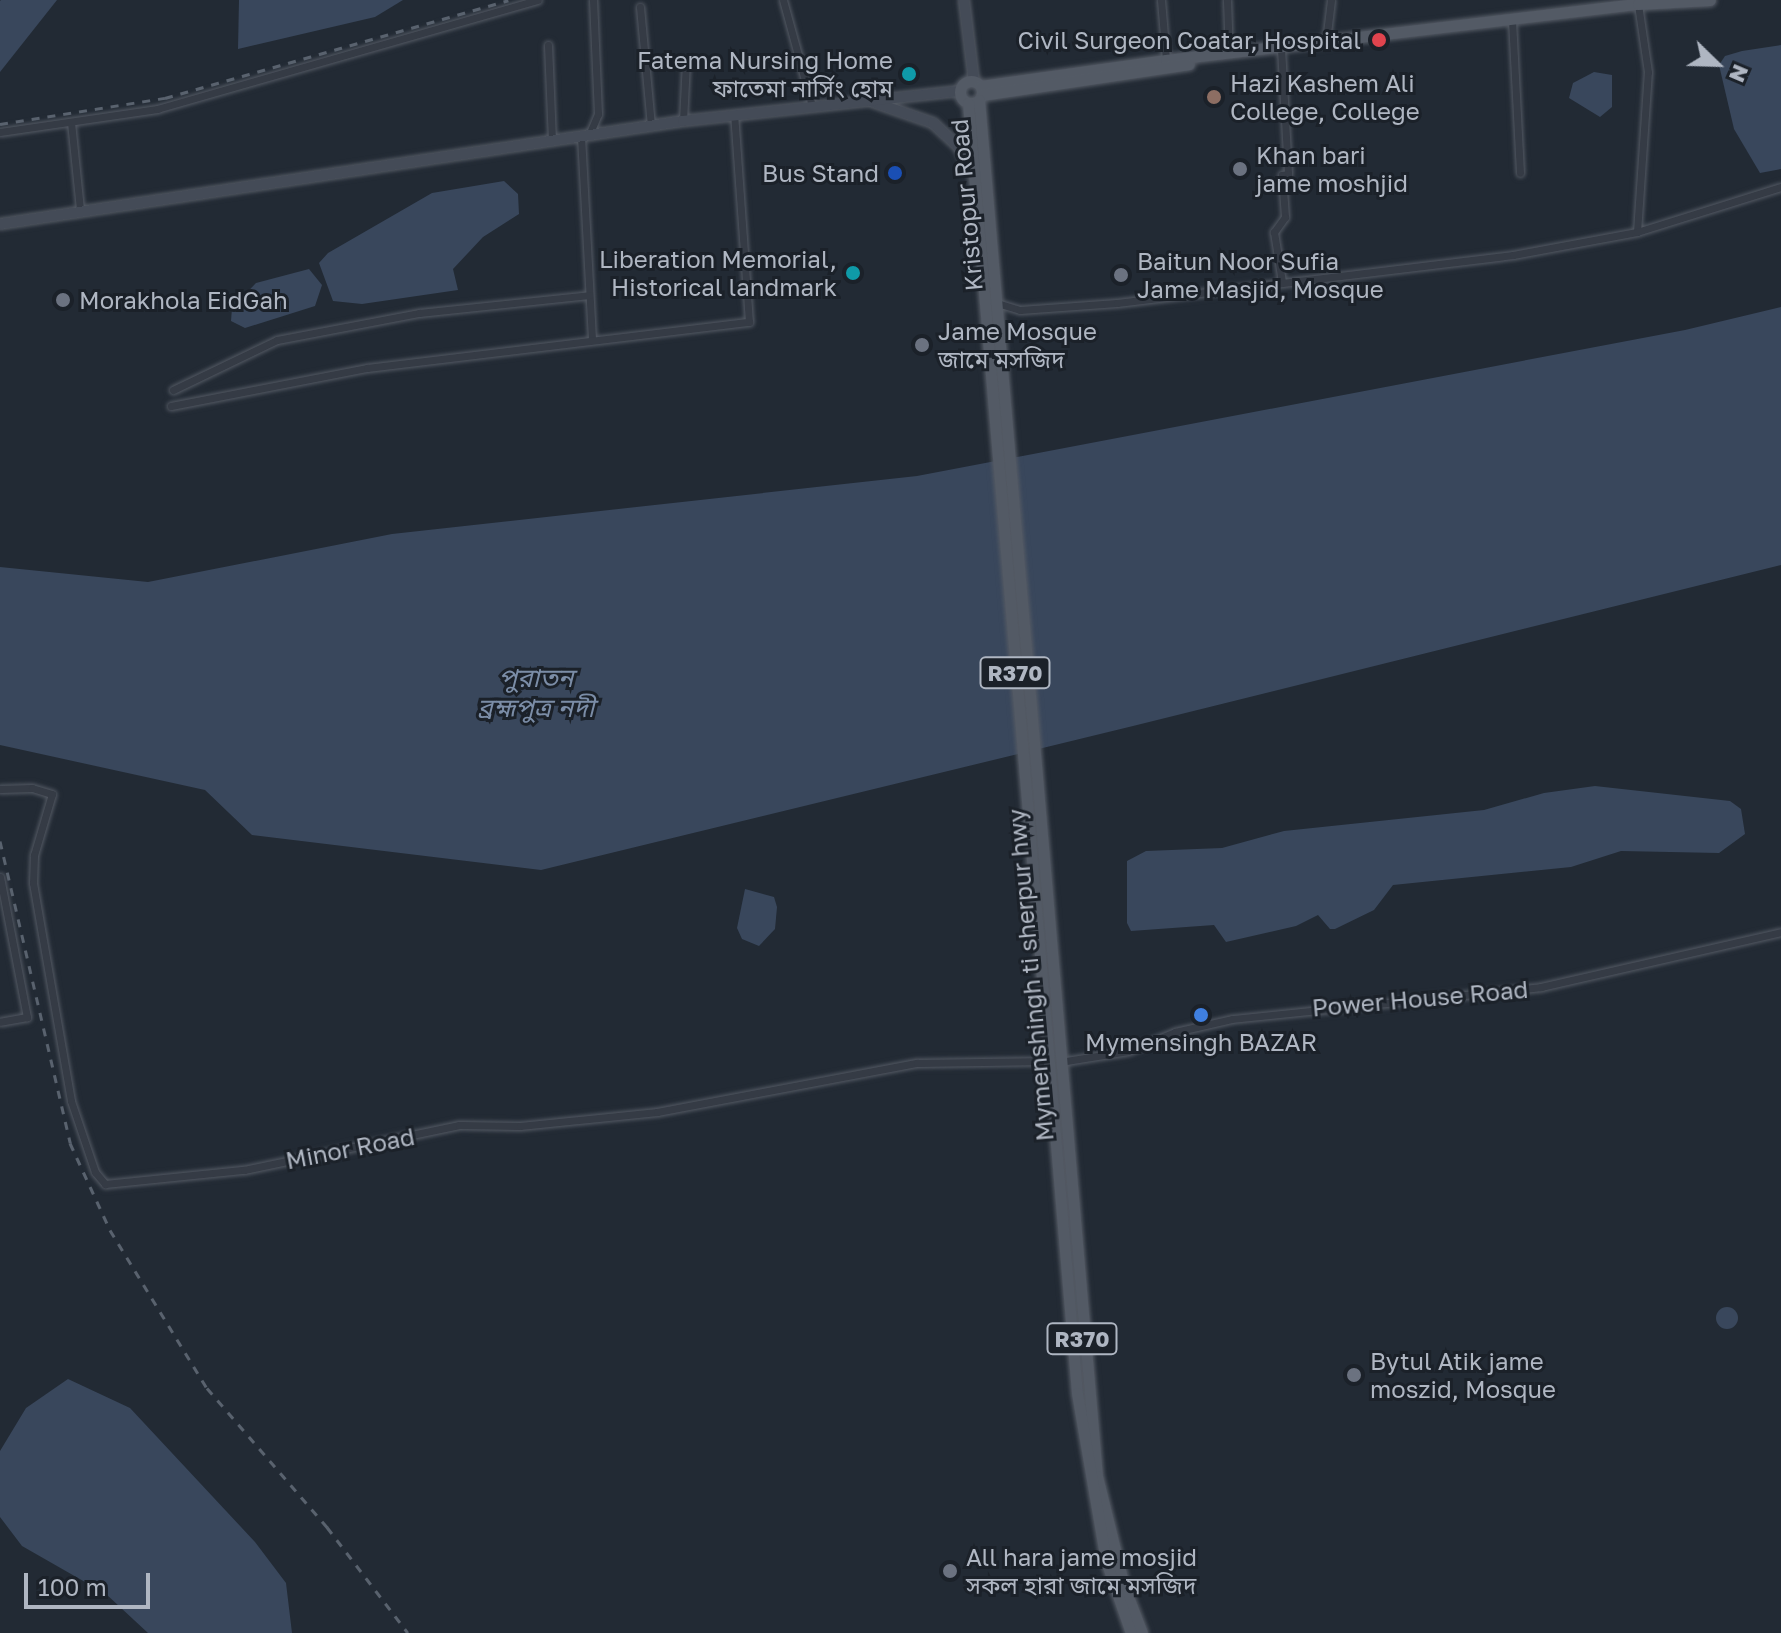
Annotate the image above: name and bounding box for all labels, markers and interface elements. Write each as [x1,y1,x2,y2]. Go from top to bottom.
north arrow [1677,24,1757,104]
place label: Civil Surgeon Coatar, Hospital [1018,26,1361,54]
marker: Civil Surgeon Coatar, Hospital [1368,29,1390,51]
place label: Fatema Nursing Home ফাতেমা নার্সিং হোম [637,46,893,102]
text: N [1724,61,1755,87]
marker: Fatema Nursing Home ফাতেমা নার্সিং হোম [900,65,918,83]
place label: Hazi Kashem Ali College, College [1230,69,1420,125]
marker: Hazi Kashem Ali College, College [1205,88,1223,106]
street label: Kristopur Road [944,118,988,292]
place label: Khan bari jame moshjid [1256,141,1408,197]
place label: Bus Stand [762,159,879,187]
marker: Khan bari jame moshjid [1231,160,1249,178]
marker: Bus Stand [886,164,904,182]
place label: Liberation Memorial, Historical landmark [599,245,837,301]
place label: Baitun Noor Sufia Jame Masjid, Mosque [1137,247,1384,303]
marker: Liberation Memorial, Historical landmark [844,264,862,282]
marker: Baitun Noor Sufia Jame Masjid, Mosque [1112,266,1130,284]
place label: Morakhola EidGah [79,286,288,314]
marker: Morakhola EidGah [54,291,72,309]
place label: Jame Mosque জামে মসজিদ [938,317,1097,373]
marker: Jame Mosque জামে মসজিদ [913,336,931,354]
road number: R370 [979,655,1051,691]
water label: পুরাতন ব্রহ্মপুত্র নদী [478,662,594,724]
street label: Mymenshingh ti sherpur hwy [1001,808,1059,1142]
street label: Power House Road [1311,974,1529,1022]
marker: Mymensingh BAZAR [1192,1006,1210,1024]
place label: Mymensingh BAZAR [1085,1028,1317,1056]
street label: Minor Road [283,1121,417,1175]
road number: R370 [1046,1321,1118,1357]
place label: Bytul Atik jame moszid, Mosque [1370,1347,1556,1403]
marker: Bytul Atik jame moszid, Mosque [1345,1366,1363,1384]
place label: All hara jame mosjid সকল হারা জামে মসজিদ [966,1543,1197,1599]
scale bar [28,1557,154,1607]
marker: All hara jame mosjid সকল হারা জামে মসজিদ [941,1562,959,1580]
text: 100 m [38,1572,107,1601]

